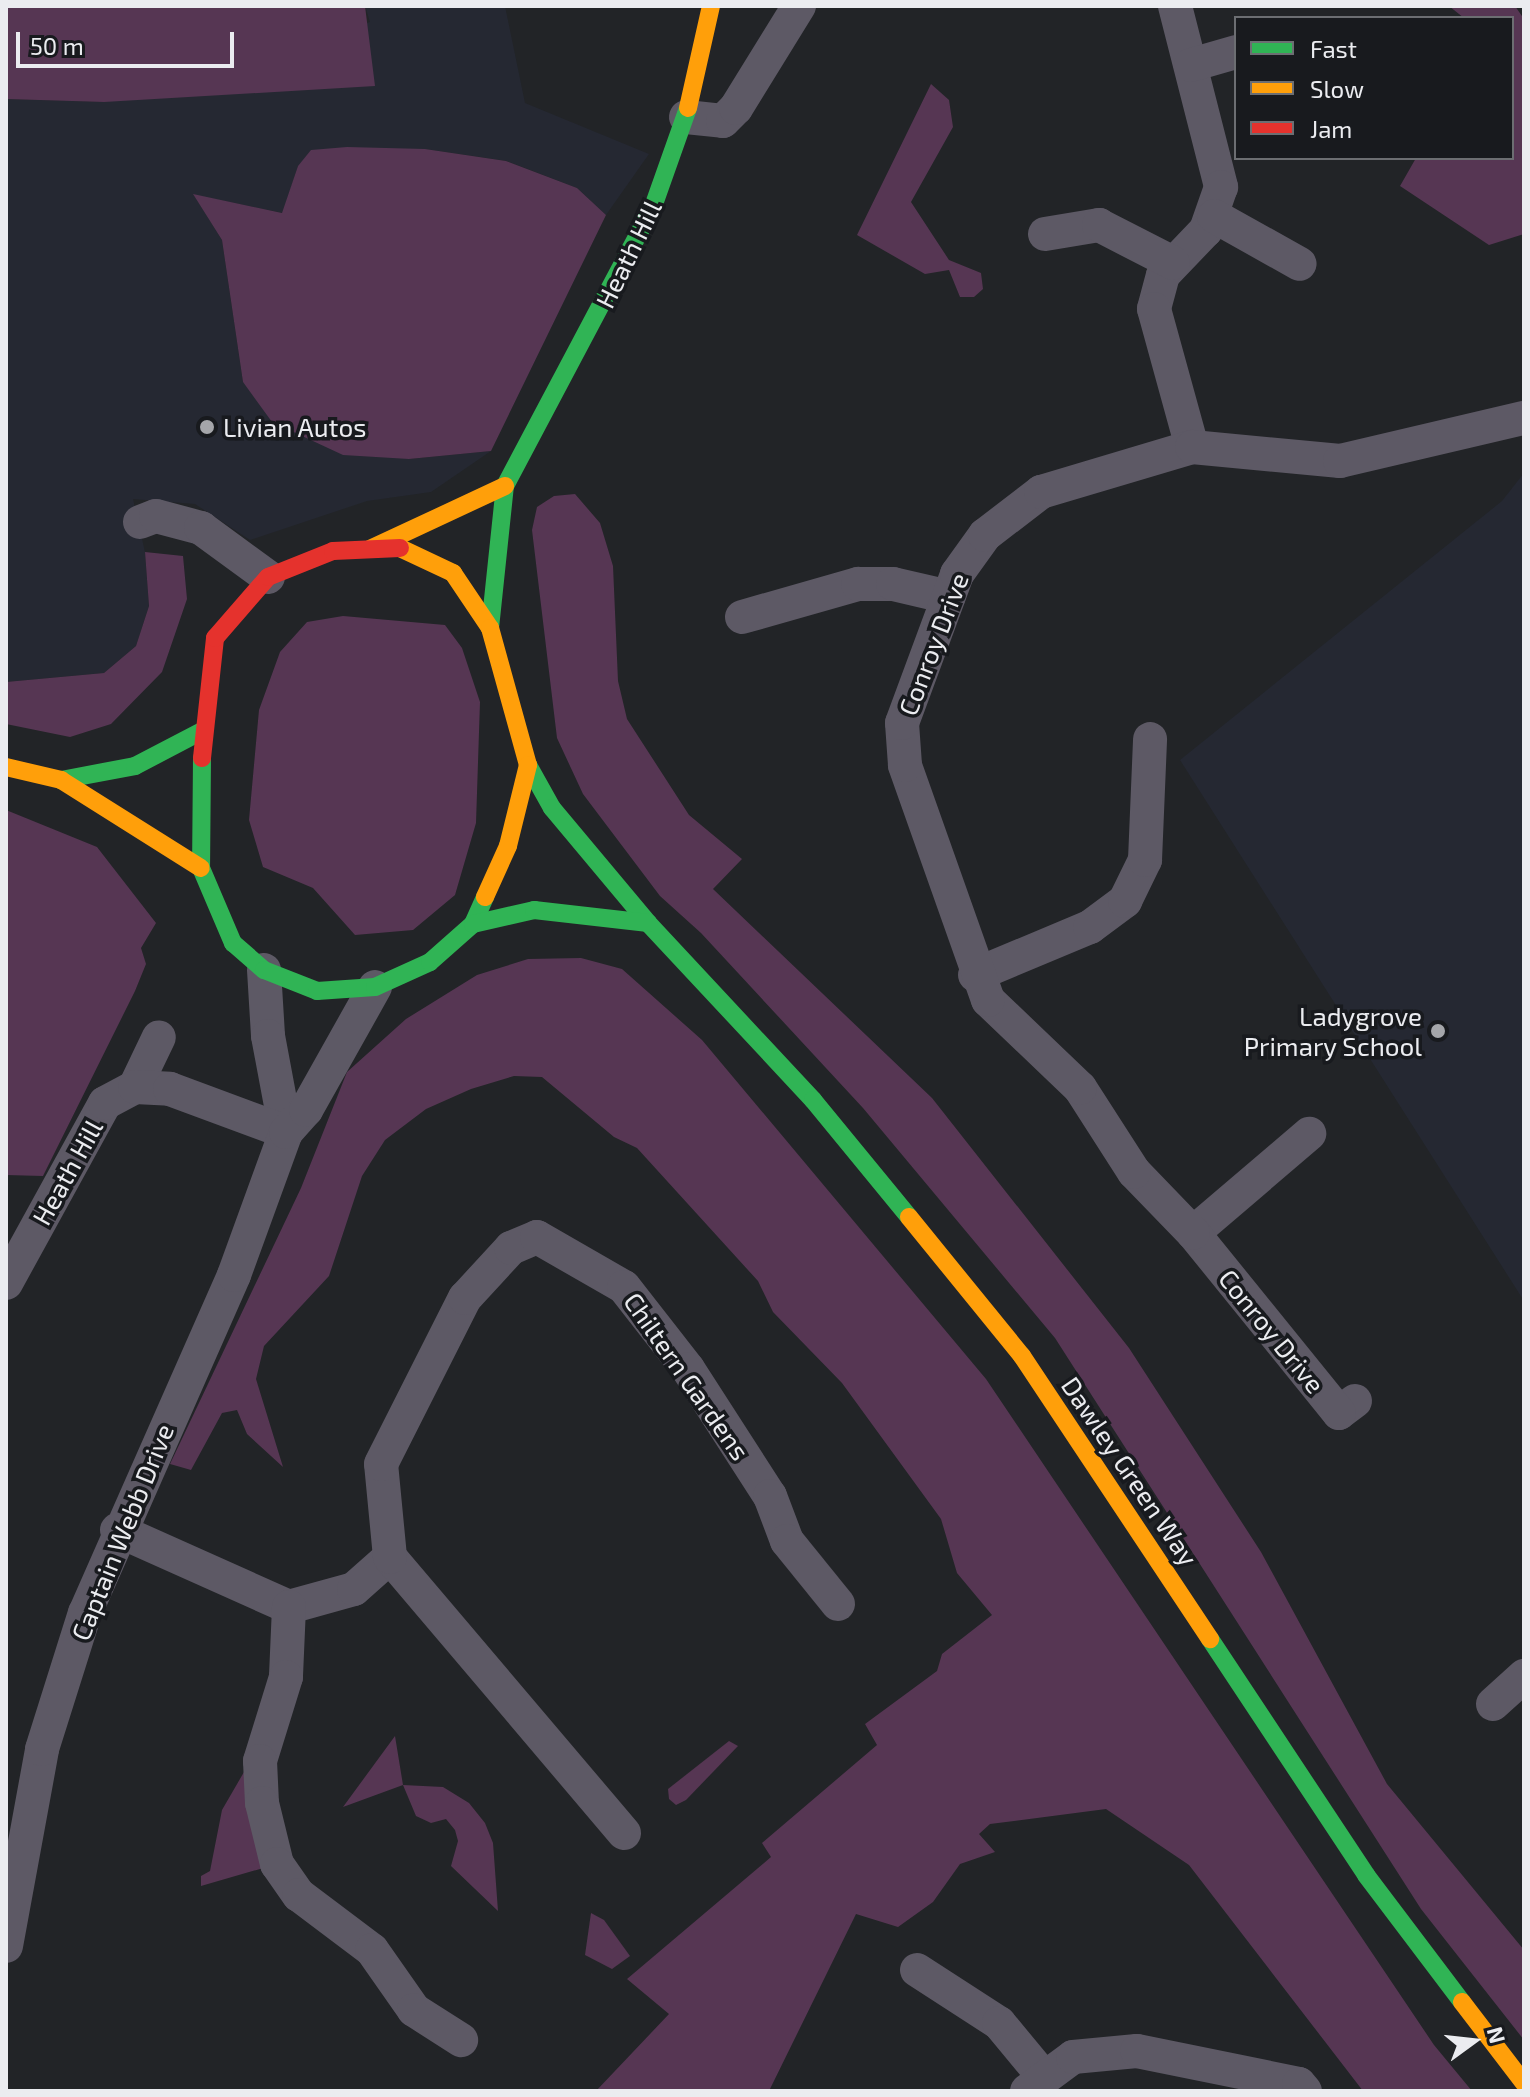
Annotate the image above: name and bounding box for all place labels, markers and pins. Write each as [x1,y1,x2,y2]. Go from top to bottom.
place label: Livian Autos [223,411,367,443]
marker: Livian Autos [198,418,216,436]
place label: Ladygrove Primary School [1243,1000,1422,1062]
marker: Ladygrove Primary School [1429,1022,1447,1040]

